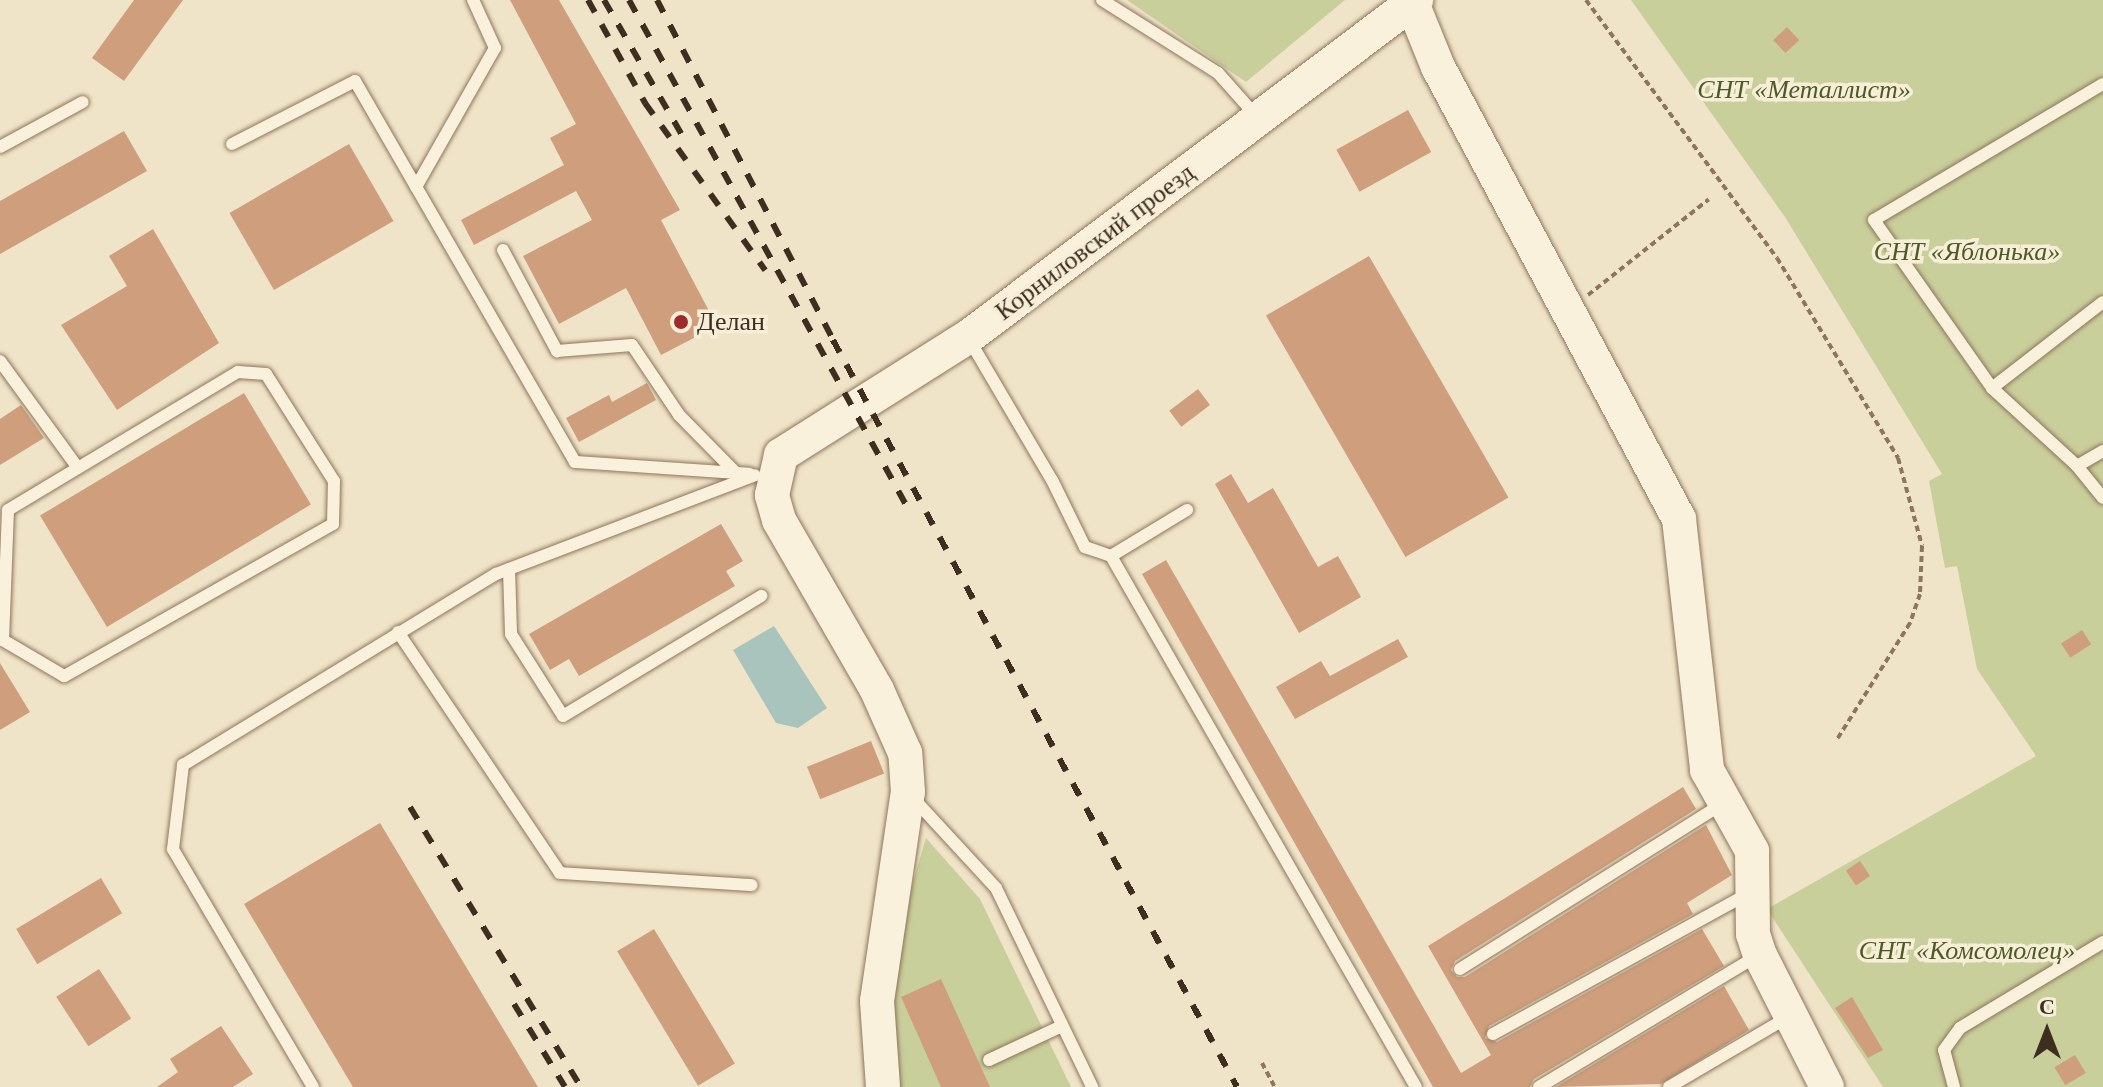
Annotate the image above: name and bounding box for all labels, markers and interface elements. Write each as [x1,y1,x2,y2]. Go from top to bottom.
park label: СНТ «Металлист» [1697,74,1911,106]
street label: Корниловский проезд [989,157,1201,327]
park label: СНТ «Яблонька» [1874,236,2060,268]
place label: Делан [697,306,765,338]
marker: Делан [672,313,690,331]
park label: СНТ «Комсомолец» [1859,935,2075,967]
north arrow [2007,991,2087,1071]
text: С [2039,994,2055,1019]

